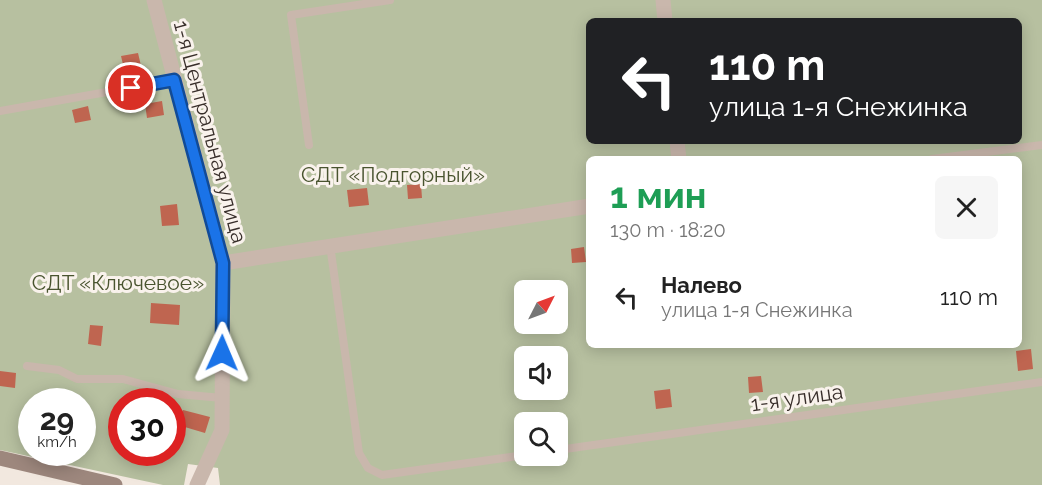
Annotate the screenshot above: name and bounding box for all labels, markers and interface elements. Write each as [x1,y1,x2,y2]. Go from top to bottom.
street label: 1-я Центральная улица [169,18,252,246]
text: 110 m [709,41,825,90]
icon: left [610,42,688,120]
pin [105,62,156,113]
icon: arrive [114,71,147,104]
text: улица 1-я Снежинка [709,91,968,122]
park label: СДТ «Подгорный» [301,162,485,187]
text: 1 мин [610,174,706,216]
button: close [935,176,998,239]
text: 130 m · 18:20 [610,218,726,242]
park label: СДТ «Ключевое» [32,270,204,295]
text: Налево [661,272,742,298]
north arrow [514,280,568,334]
map controls [514,280,568,466]
icon: left [610,281,643,314]
text: 110 m [940,284,998,310]
text: улица 1-я Снежинка [661,298,853,322]
position arrow [190,321,254,385]
button: sound [514,346,568,400]
street label: 1-я улица [749,379,845,416]
speed limit sign: 30 [108,388,186,466]
text: 29 [40,402,74,437]
button: search [514,412,568,466]
text: km/h [37,433,77,451]

